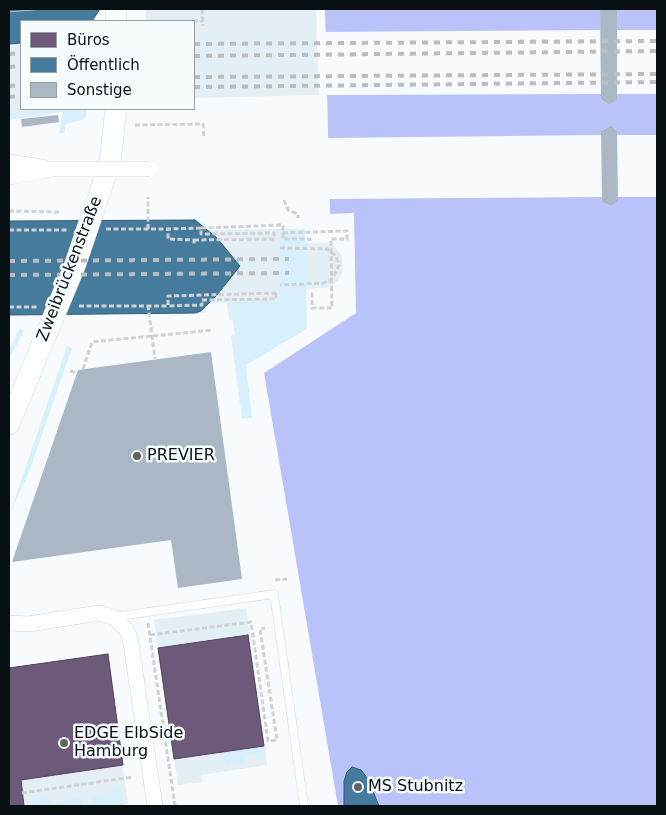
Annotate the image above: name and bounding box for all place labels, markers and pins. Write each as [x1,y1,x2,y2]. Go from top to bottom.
place label: PREVIER [147,446,215,466]
marker: PREVIER [131,450,143,462]
place label: EDGE ElbSide Hamburg [74,724,183,762]
marker: EDGE ElbSide Hamburg [58,737,70,749]
place label: MS Stubnitz [368,777,463,797]
marker: MS Stubnitz [352,781,364,793]

